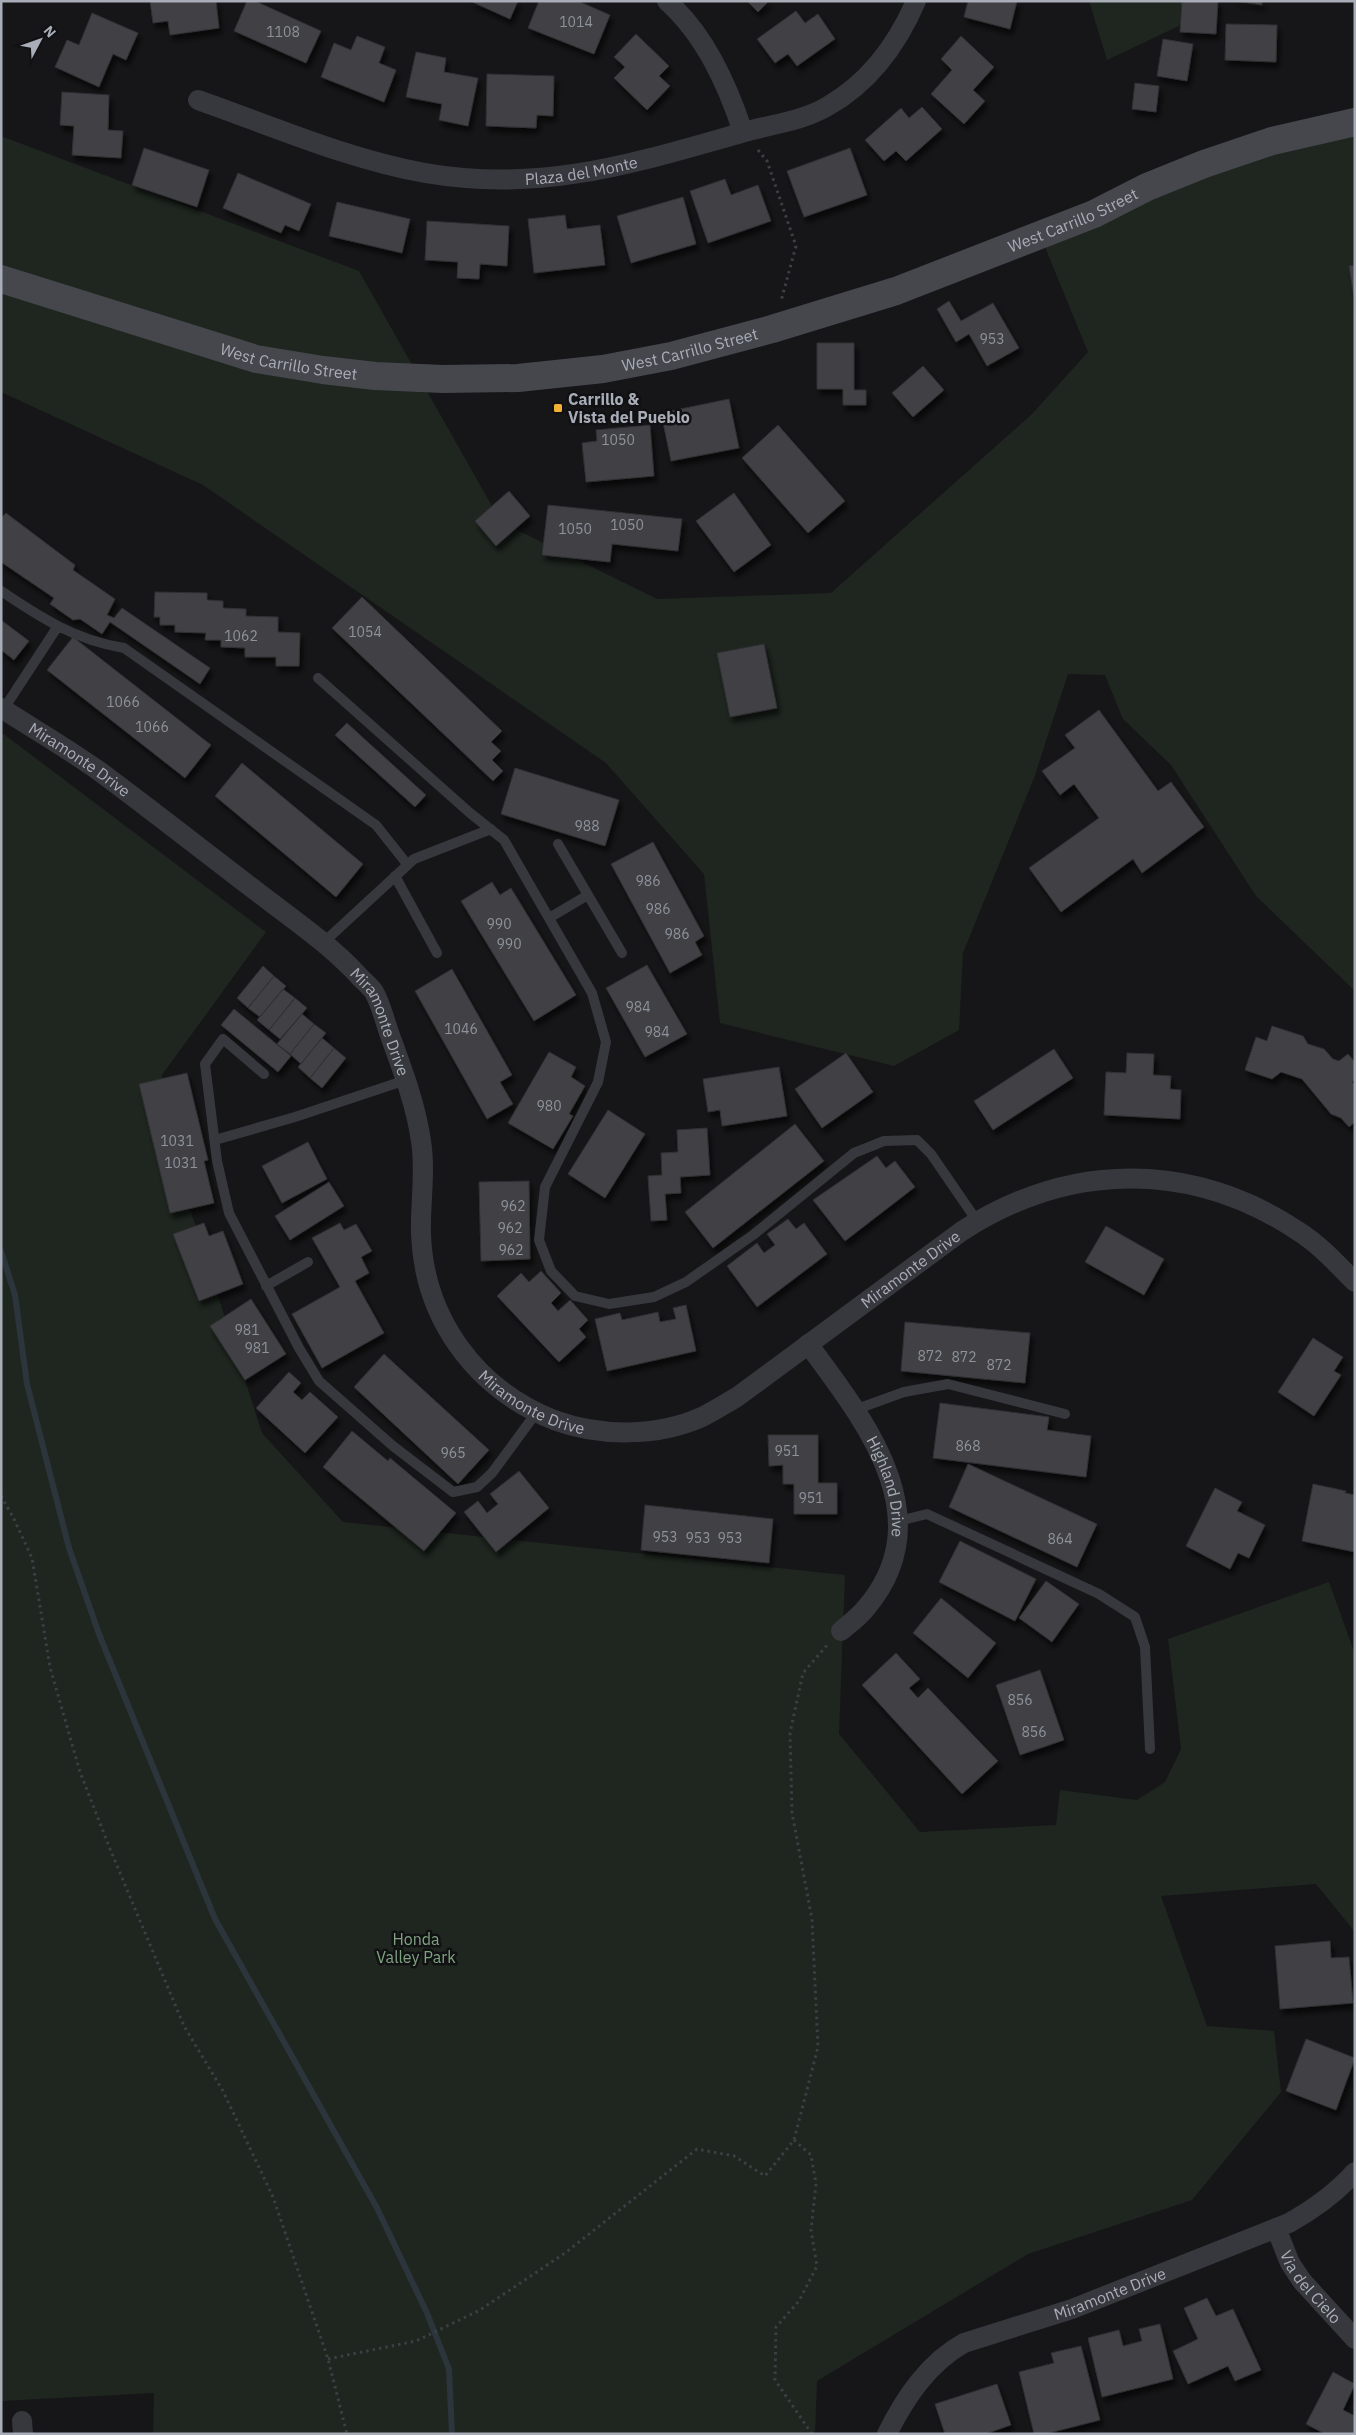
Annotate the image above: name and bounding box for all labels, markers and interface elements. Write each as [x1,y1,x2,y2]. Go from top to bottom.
house number: 1014 [559,13,593,31]
north arrow [15,15,65,65]
text: N [40,22,60,41]
house number: 1108 [266,23,300,41]
street label: Plaza del Monte [524,152,640,189]
street label: West Carrillo Street [1005,183,1141,257]
street label: West Carrillo Street [620,323,760,375]
house number: 953 [979,330,1005,348]
street label: West Carrillo Street [218,338,359,384]
place label: Carrillo & Vista del Pueblo [568,389,690,427]
marker: Carrillo & Vista del Pueblo [552,402,564,414]
house number: 1050 [601,431,635,449]
house number: 1050 [610,516,644,534]
house number: 1050 [558,520,592,538]
house number: 1054 [348,623,382,641]
house number: 1062 [224,627,258,645]
house number: 1066 [106,693,140,711]
street label: Miramonte Drive [25,718,135,801]
house number: 1066 [135,718,169,736]
house number: 988 [574,817,600,835]
house number: 986 [635,872,661,890]
house number: 986 [645,900,671,918]
house number: 990 [486,915,512,933]
house number: 986 [664,925,690,943]
house number: 990 [496,935,522,953]
street label: Miramonte Drive [346,963,414,1079]
house number: 984 [625,998,651,1016]
house number: 1046 [444,1020,478,1038]
house number: 984 [644,1023,670,1041]
house number: 980 [536,1097,562,1115]
house number: 1031 [160,1132,194,1150]
house number: 1031 [164,1154,198,1172]
house number: 962 [500,1197,526,1215]
house number: 962 [497,1219,523,1237]
street label: Miramonte Drive [857,1226,964,1312]
house number: 962 [498,1241,524,1259]
house number: 981 [234,1321,260,1339]
house number: 981 [244,1339,270,1357]
house number: 872 [917,1347,943,1365]
house number: 872 [951,1348,977,1366]
house number: 872 [986,1356,1012,1374]
street label: Miramonte Drive [474,1366,587,1438]
street label: Highland Drive [862,1432,908,1538]
house number: 868 [955,1437,981,1455]
house number: 951 [774,1442,800,1460]
house number: 965 [440,1444,466,1462]
house number: 951 [798,1489,824,1507]
house number: 953 [652,1528,678,1546]
house number: 953 [685,1529,711,1547]
house number: 953 [717,1529,743,1547]
house number: 864 [1047,1530,1073,1548]
house number: 856 [1007,1691,1033,1709]
house number: 856 [1021,1723,1047,1741]
park label: Honda Valley Park [376,1929,456,1967]
street label: Via del Cielo [1276,2247,1346,2328]
street label: Miramonte Drive [1051,2263,1169,2324]

